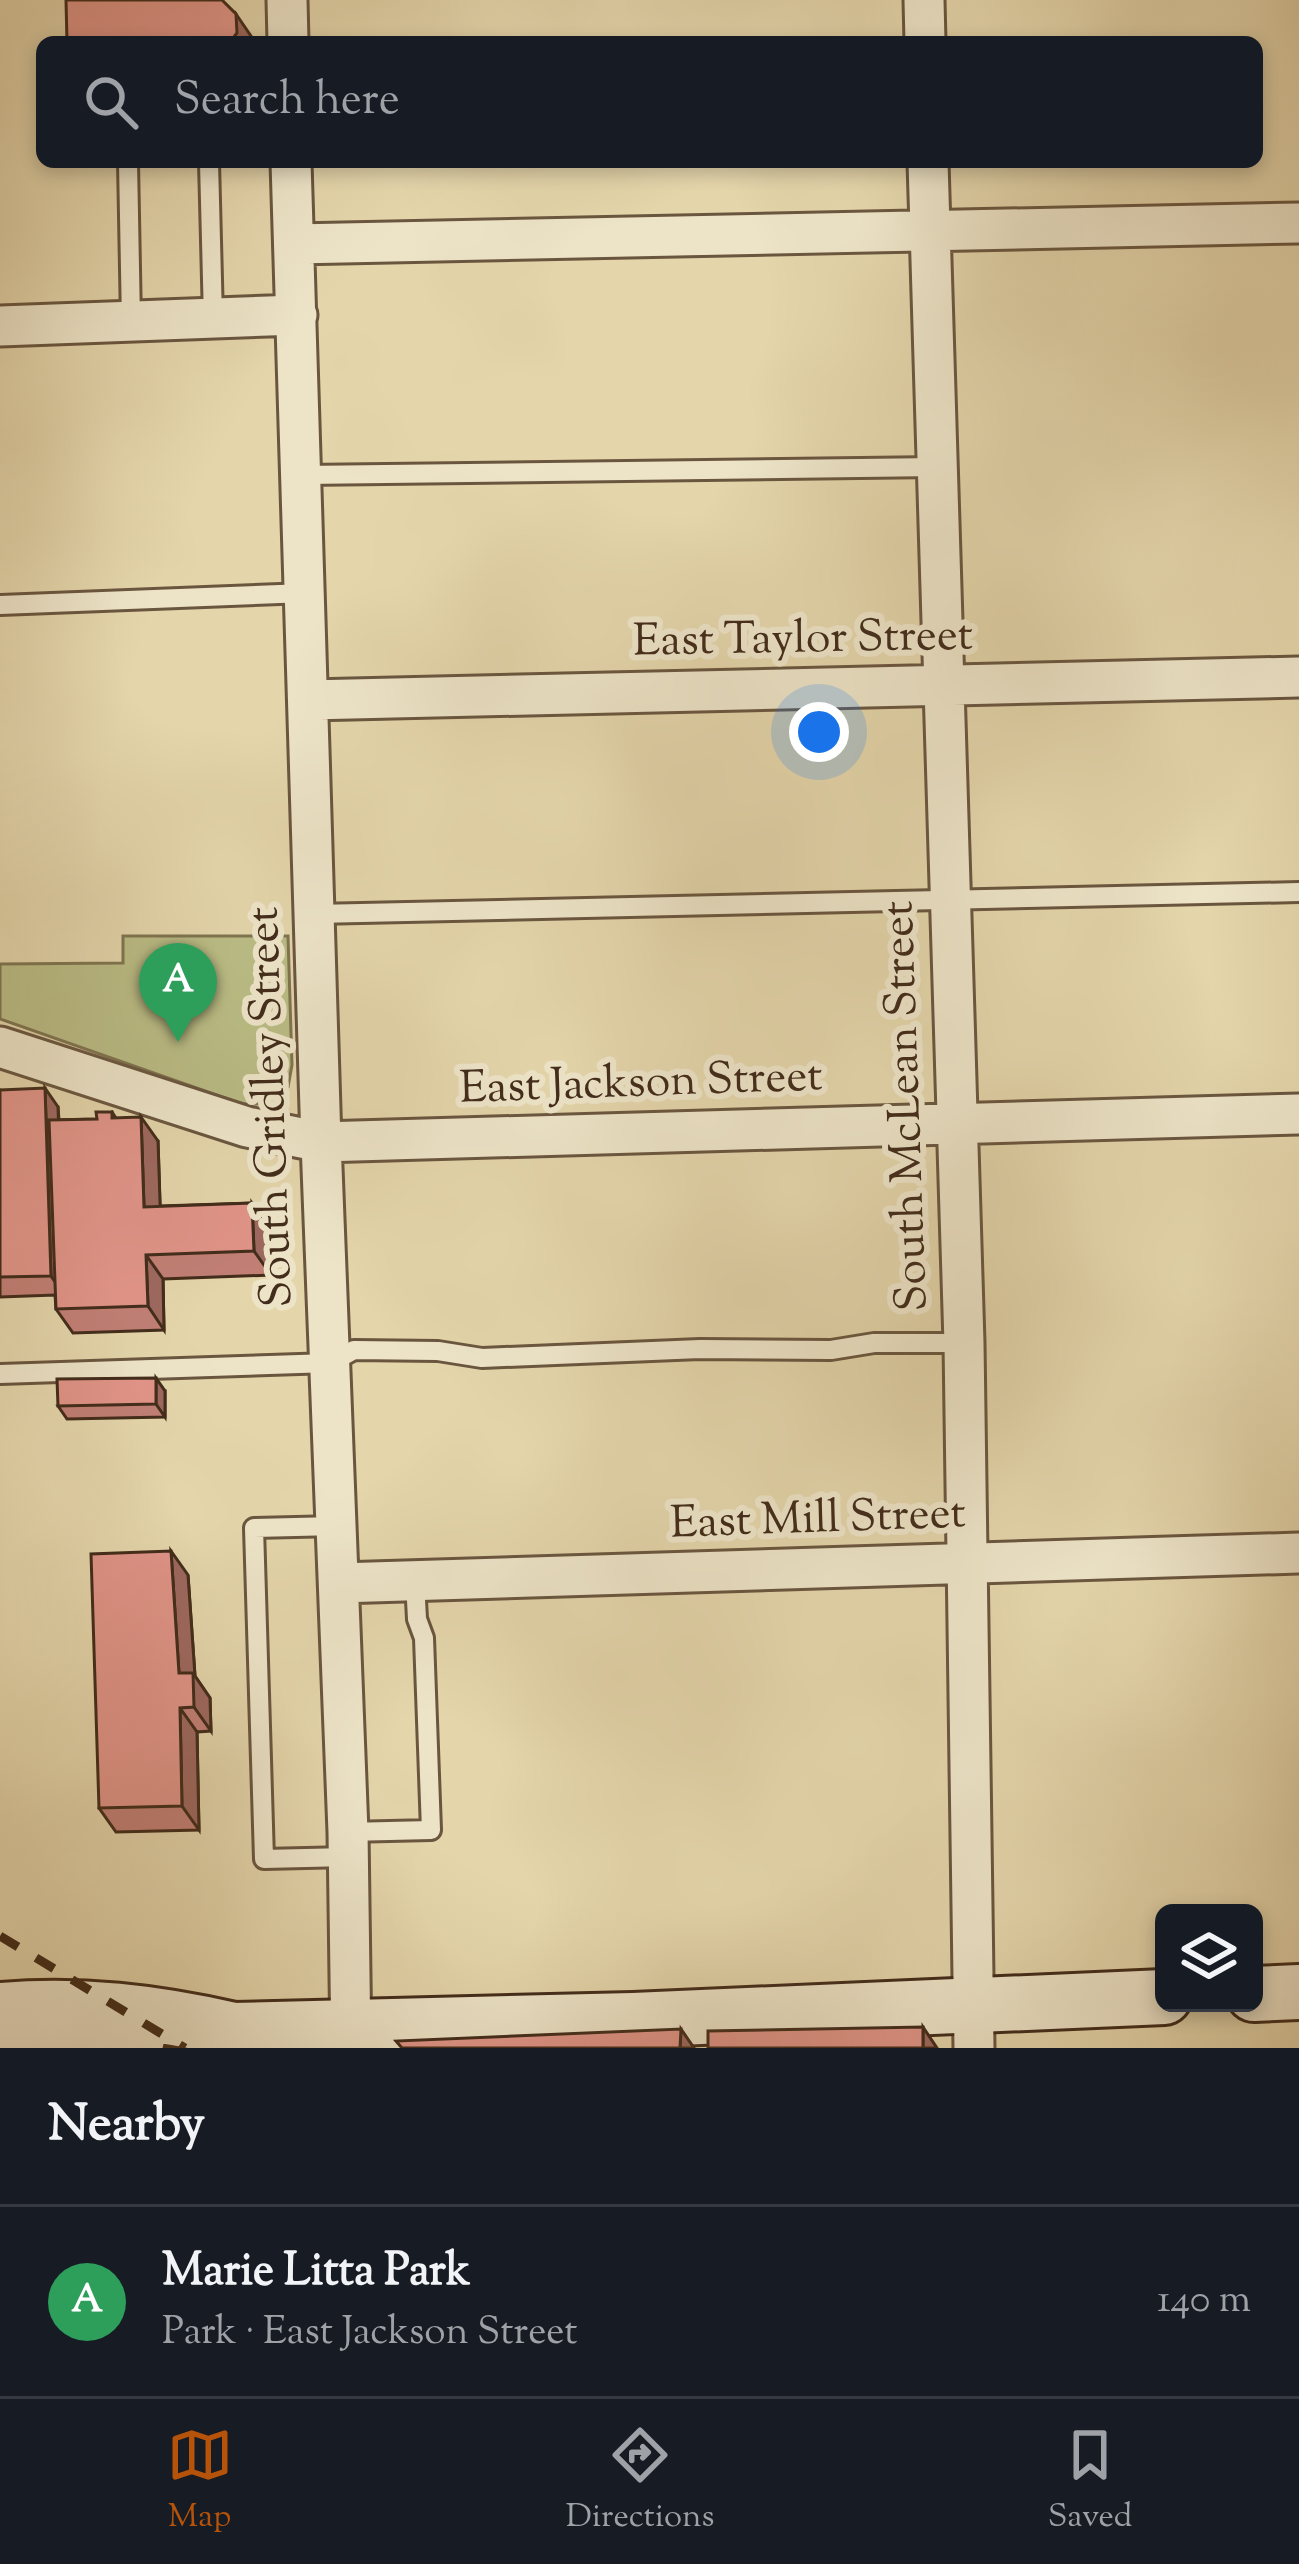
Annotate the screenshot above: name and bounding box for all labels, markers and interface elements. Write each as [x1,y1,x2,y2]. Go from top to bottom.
search box [36,36,1263,168]
icon: search [78,69,144,135]
text: Search here [174,70,400,135]
street label: East Taylor Street [632,606,974,676]
your location [789,702,849,762]
street label: South McLean Street [868,899,948,1313]
street label: South Gridley Street [234,905,312,1309]
pin: A [139,943,217,1042]
street label: East Jackson Street [458,1046,824,1124]
street label: East Mill Street [669,1483,967,1559]
map controls [1155,1904,1263,2012]
button: layers [1155,1904,1263,2012]
text: Nearby [48,2090,205,2163]
text: Marie Litta Park [162,2241,470,2306]
text: A [71,2274,103,2330]
text: 140 m [1157,2274,1251,2330]
text: Park · East Jackson Street [162,2306,578,2362]
tab: Map [167,2422,233,2542]
tab: Directions [566,2422,715,2542]
tab: Saved [1048,2422,1132,2542]

